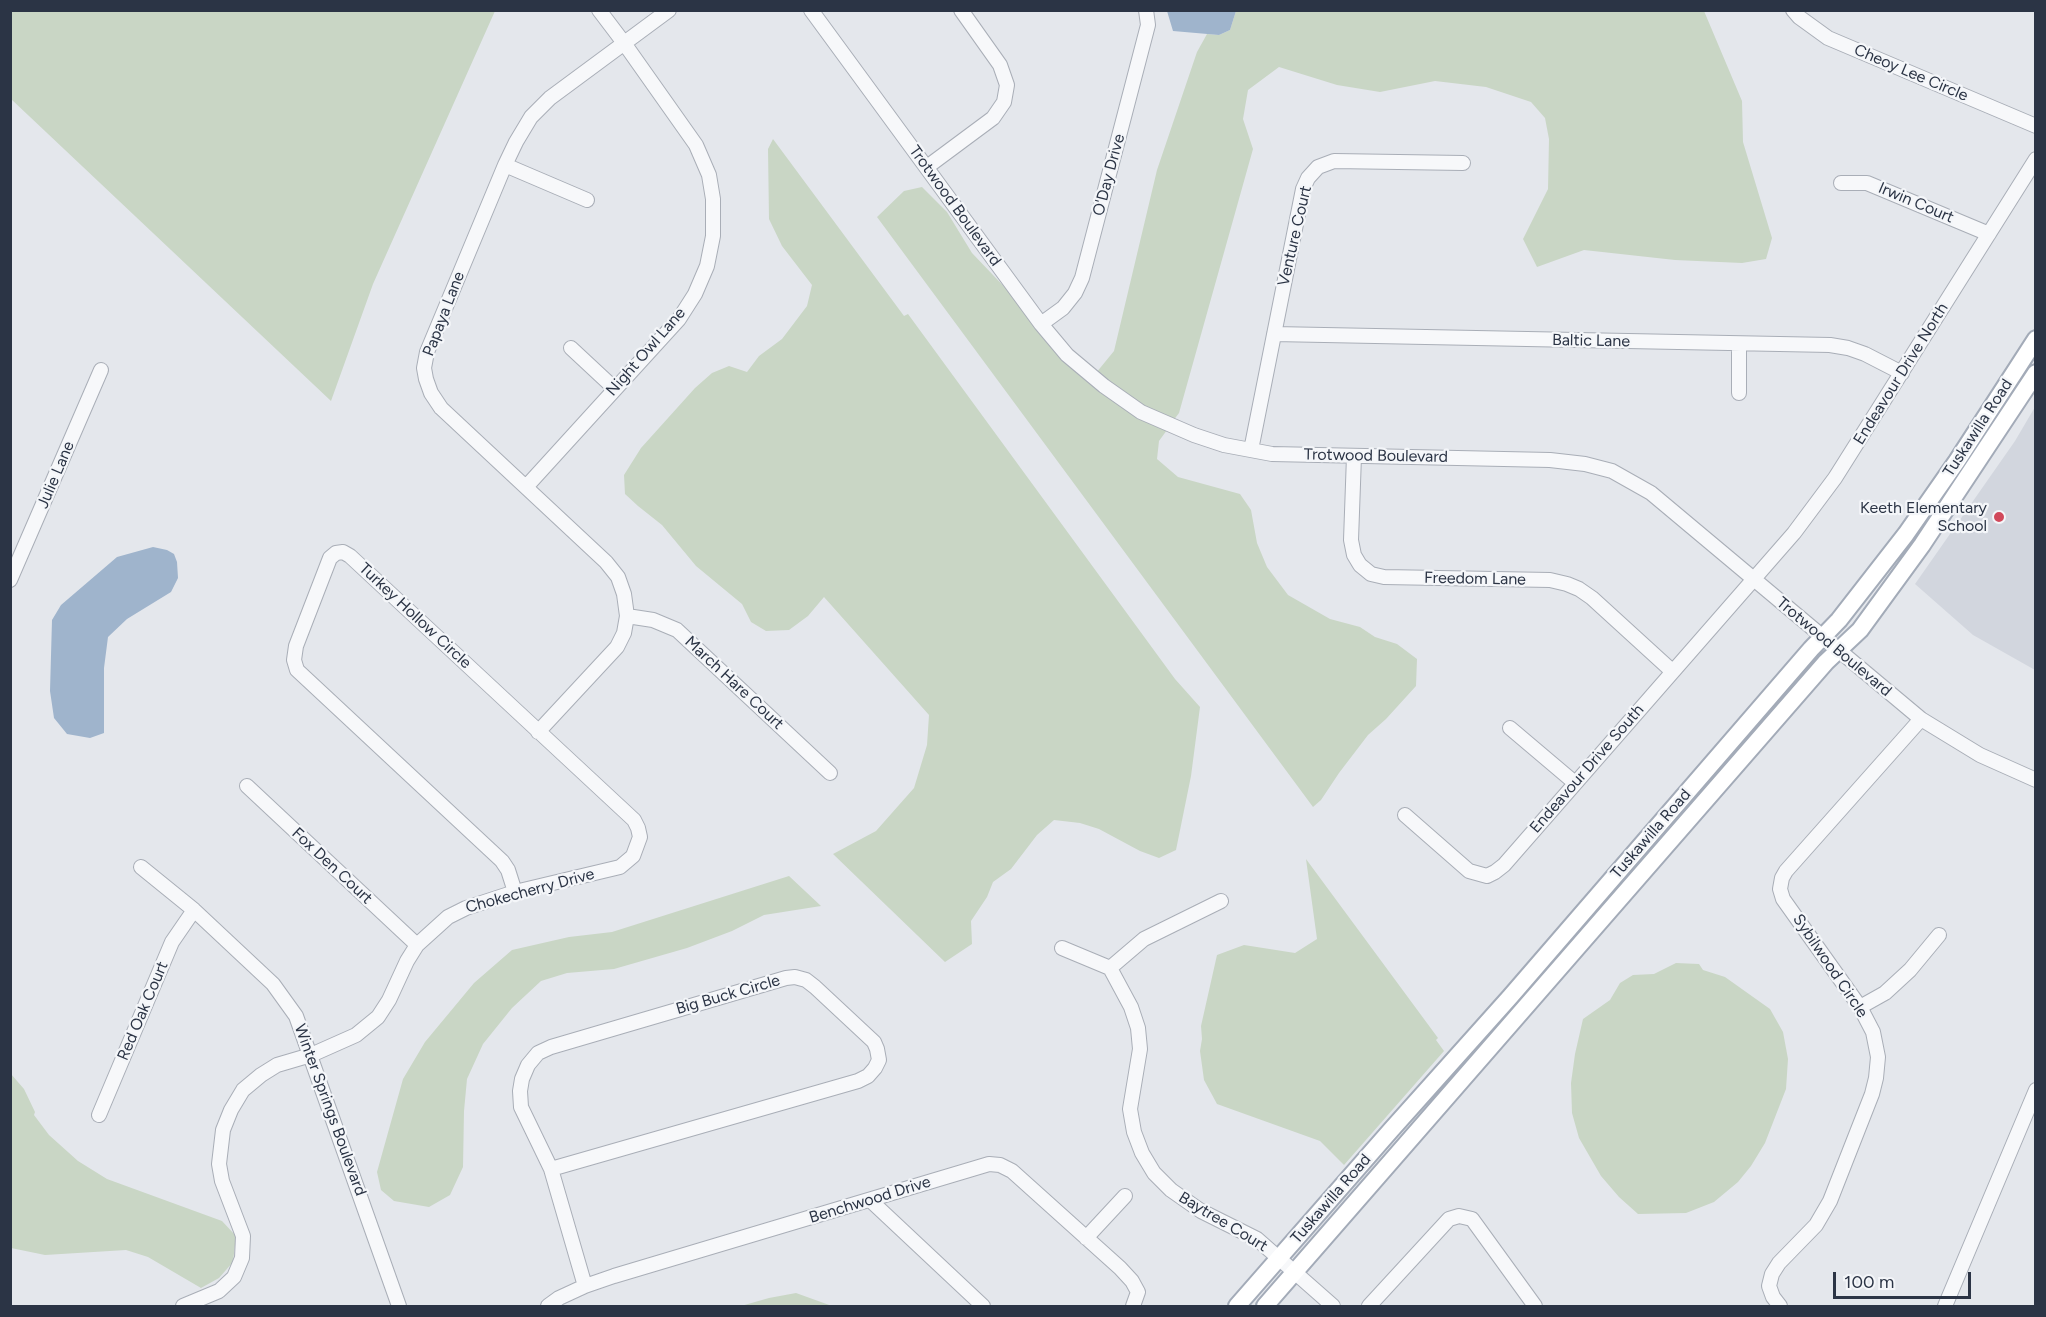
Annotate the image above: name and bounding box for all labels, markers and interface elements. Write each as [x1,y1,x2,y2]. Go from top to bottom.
street label: Cheoy Lee Circle [1851,40,1971,106]
street label: O'Day Drive [1089,132,1129,218]
street label: Trotwood Boulevard [905,142,1005,270]
street label: Irwin Court [1875,179,1957,227]
street label: Venture Court [1274,184,1316,288]
street label: Papaya Lane [419,269,469,359]
street label: Endeavour Drive North [1850,300,1952,448]
street label: Night Owl Lane [602,304,690,400]
street label: Baltic Lane [1552,331,1630,351]
street label: Tuskawilla Road [1939,376,2017,480]
street label: Julie Lane [33,438,79,512]
street label: Trotwood Boulevard [1304,445,1448,467]
place label: Keeth Elementary School [1860,498,1987,536]
marker: Keeth Elementary School [1992,510,2006,524]
street label: Turkey Hollow Circle [355,559,475,673]
street label: Freedom Lane [1424,569,1526,589]
street label: Trotwood Boulevard [1773,593,1895,701]
street label: March Hare Court [681,632,787,734]
street label: Endeavour Drive South [1526,701,1648,837]
street label: Tuskawilla Road [1607,785,1695,883]
street label: Fox Den Court [288,824,376,908]
street label: Chokecherry Drive [463,865,597,917]
street label: Sybilwood Circle [1788,911,1872,1021]
street label: Red Oak Court [114,959,172,1063]
street label: Big Buck Circle [674,971,782,1019]
street label: Winter Springs Boulevard [290,1022,370,1198]
street label: Tuskawilla Road [1287,1150,1375,1248]
street label: Benchwood Drive [807,1172,933,1228]
street label: Baytree Court [1175,1188,1271,1256]
scale bar [1836,1260,1974,1298]
text: 100 m [1844,1271,1894,1293]

